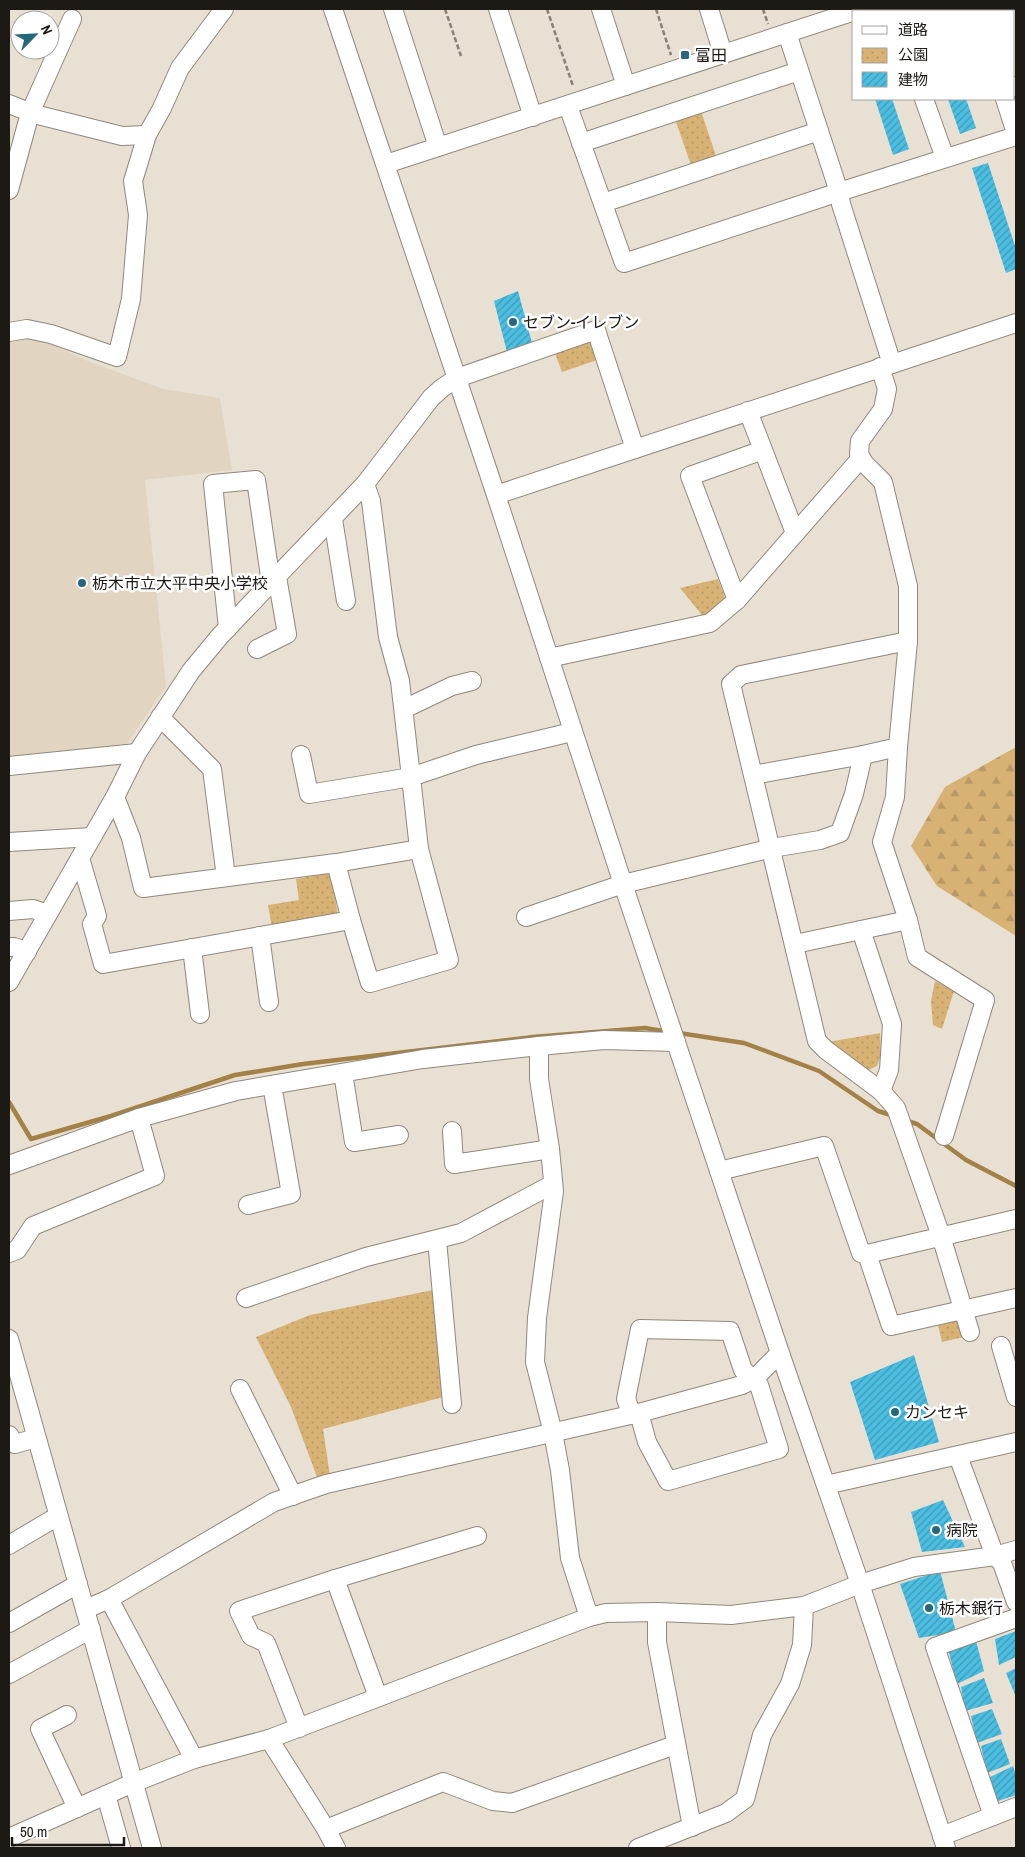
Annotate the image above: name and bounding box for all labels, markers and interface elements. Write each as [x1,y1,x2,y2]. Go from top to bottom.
north arrow [10,10,60,60]
legend [852,10,1015,100]
text: 道路 [898,19,928,40]
text: N [37,22,57,37]
place label: 富田 [695,44,727,66]
text: 公園 [898,44,928,65]
marker: 富田 [679,49,691,61]
text: 建物 [898,69,928,90]
place label: セブン-イレブン [523,311,639,333]
marker: セブン-イレブン [507,316,519,328]
place label: 栃木市立大平中央小学校 [92,572,268,594]
marker: 栃木市立大平中央小学校 [76,577,88,589]
place label: カンセキ [905,1401,969,1423]
marker: カンセキ [889,1406,901,1418]
place label: 病院 [946,1519,978,1541]
marker: 病院 [930,1524,942,1536]
place label: 栃木銀行 [939,1597,1003,1619]
marker: 栃木銀行 [923,1602,935,1614]
scale bar [12,1814,125,1846]
text: 50 m [20,1821,47,1842]

